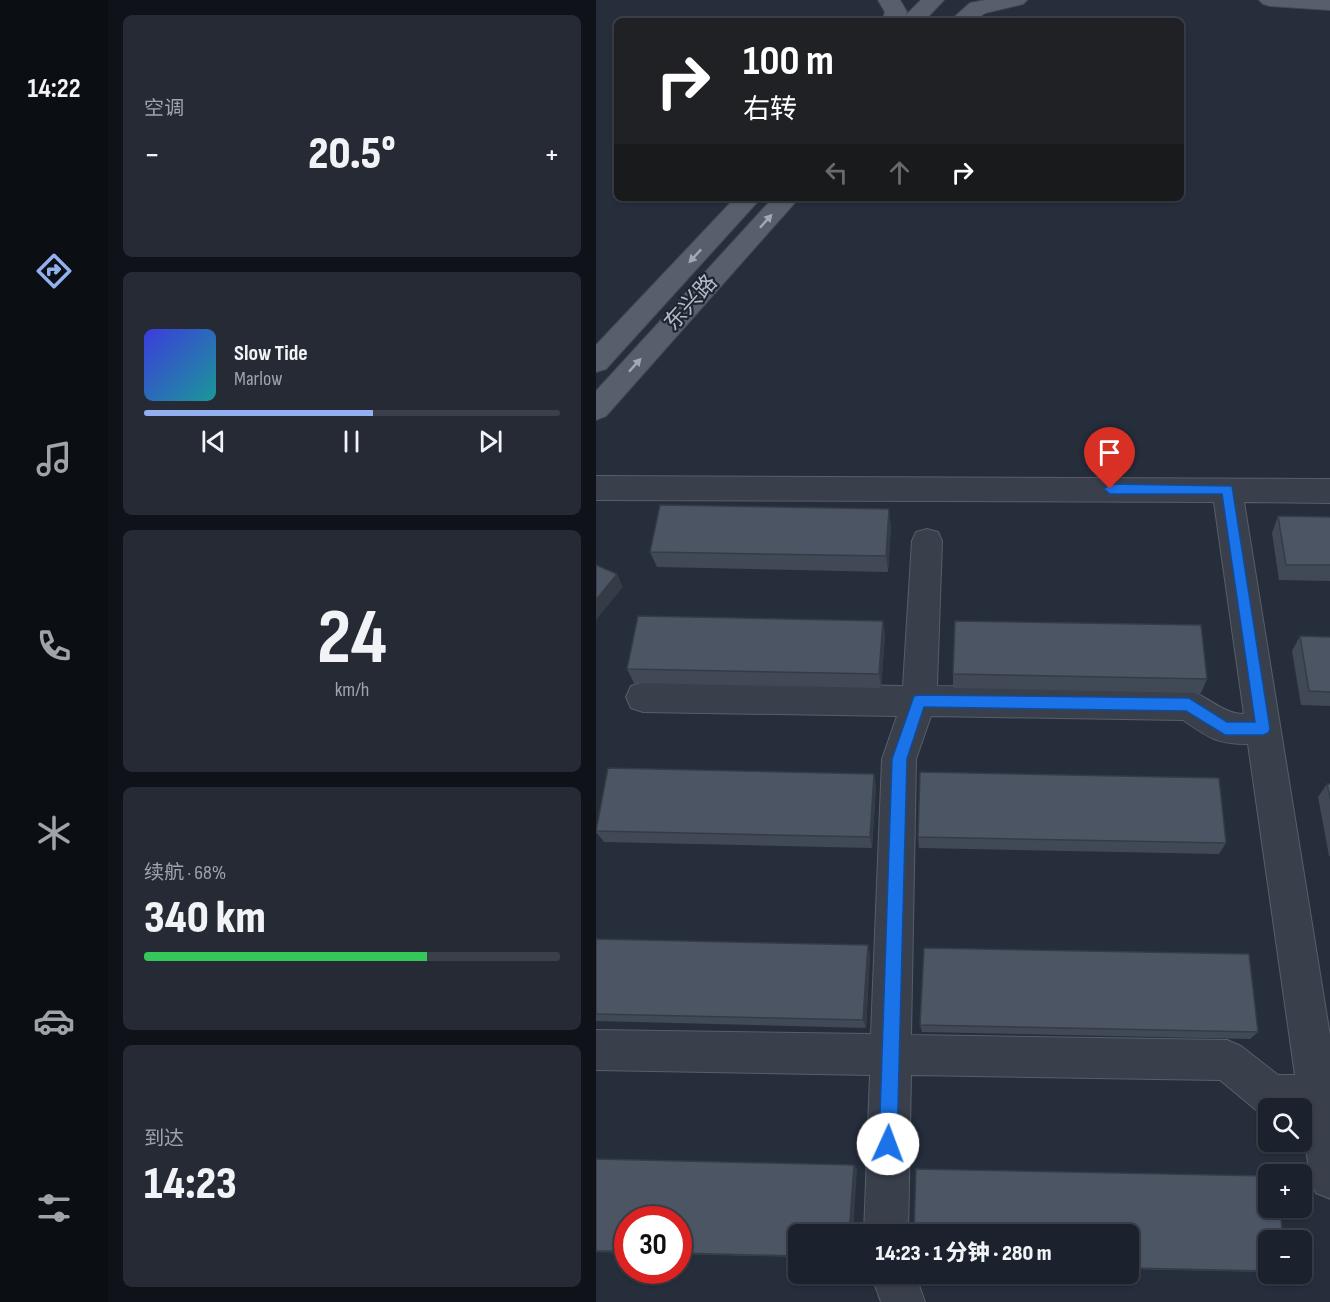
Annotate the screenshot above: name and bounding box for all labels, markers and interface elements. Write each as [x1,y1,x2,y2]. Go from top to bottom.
text: 100 m [743,36,834,87]
icon: right [644,42,722,120]
text: 14:22 [27,73,81,105]
text: 右转 [743,94,797,126]
text: 空调 [144,97,184,121]
text: 20.5° [308,127,396,182]
text: − [144,135,160,175]
text: + [544,135,560,175]
icon: left [820,156,853,189]
icon: ahead [883,156,916,189]
icon: right [946,156,979,189]
one-way arrow [759,214,772,229]
one-way arrow [688,249,702,264]
icon: directions [33,250,75,292]
street label: 东兴路 [659,269,723,337]
text: Slow Tide [234,340,308,367]
one-way arrow [628,358,642,373]
text: Marlow [234,367,282,391]
icon: previous [197,425,230,458]
icon: pause [335,425,368,458]
icon: next [474,425,507,458]
pin [1084,427,1135,489]
icon: arrive [1093,436,1126,469]
icon: music [33,438,75,480]
text: 24 [317,592,387,685]
icon: phone [33,625,75,667]
text: km/h [335,678,369,702]
icon: climate [33,812,75,854]
text: 续航 · 68% [144,861,226,885]
text: 340 km [144,891,266,946]
icon: car [33,1000,75,1042]
map controls [1258,1098,1312,1284]
button: search [1258,1098,1312,1152]
position arrow [856,1112,920,1176]
text: 到达 [144,1127,184,1151]
text: 14:23 [144,1157,237,1212]
button: + [1258,1164,1312,1218]
icon: filters [33,1187,75,1229]
speed limit sign: 30 [614,1206,692,1284]
button: − [1258,1230,1312,1284]
text: 14:23 · 1 分钟 · 280 m [875,1240,1052,1267]

